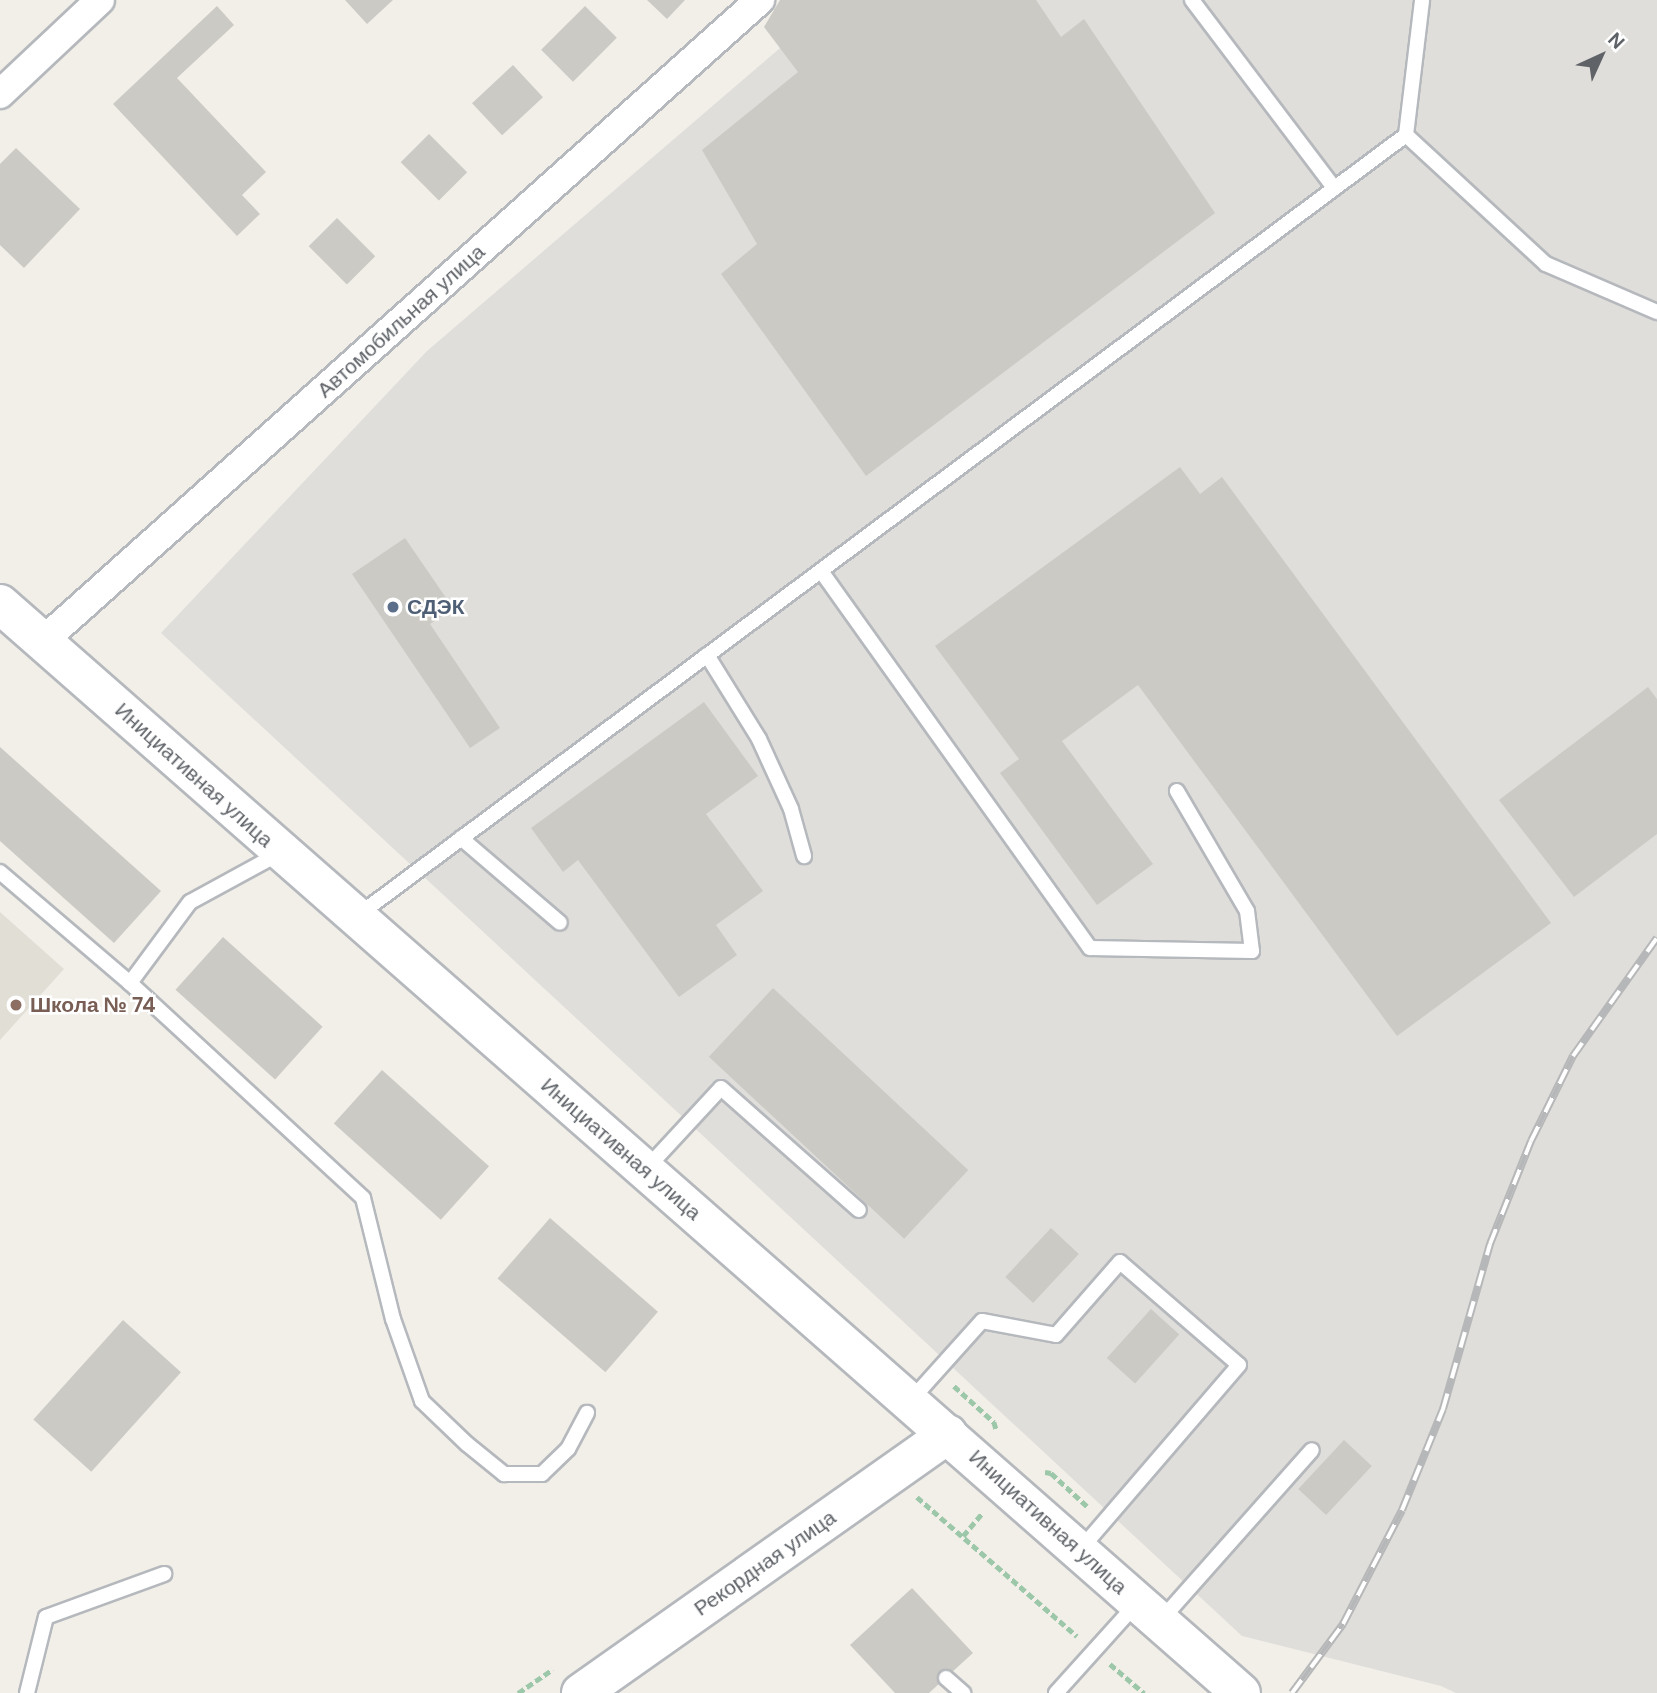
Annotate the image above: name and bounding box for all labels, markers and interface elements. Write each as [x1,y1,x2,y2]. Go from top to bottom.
north arrow [1566,21,1636,91]
text: N [1602,27,1630,55]
street label: Автомобильная улица [312,239,490,403]
place label: СДЭК [407,594,465,620]
marker: СДЭК [385,599,401,615]
street label: Инициативная улица [110,697,278,853]
place label: Школа № 74 [30,992,156,1018]
marker: Школа № 74 [8,997,24,1013]
street label: Инициативная улица [536,1073,706,1225]
street label: Инициативная улица [964,1444,1132,1600]
street label: Рекордная улица [689,1505,841,1621]

